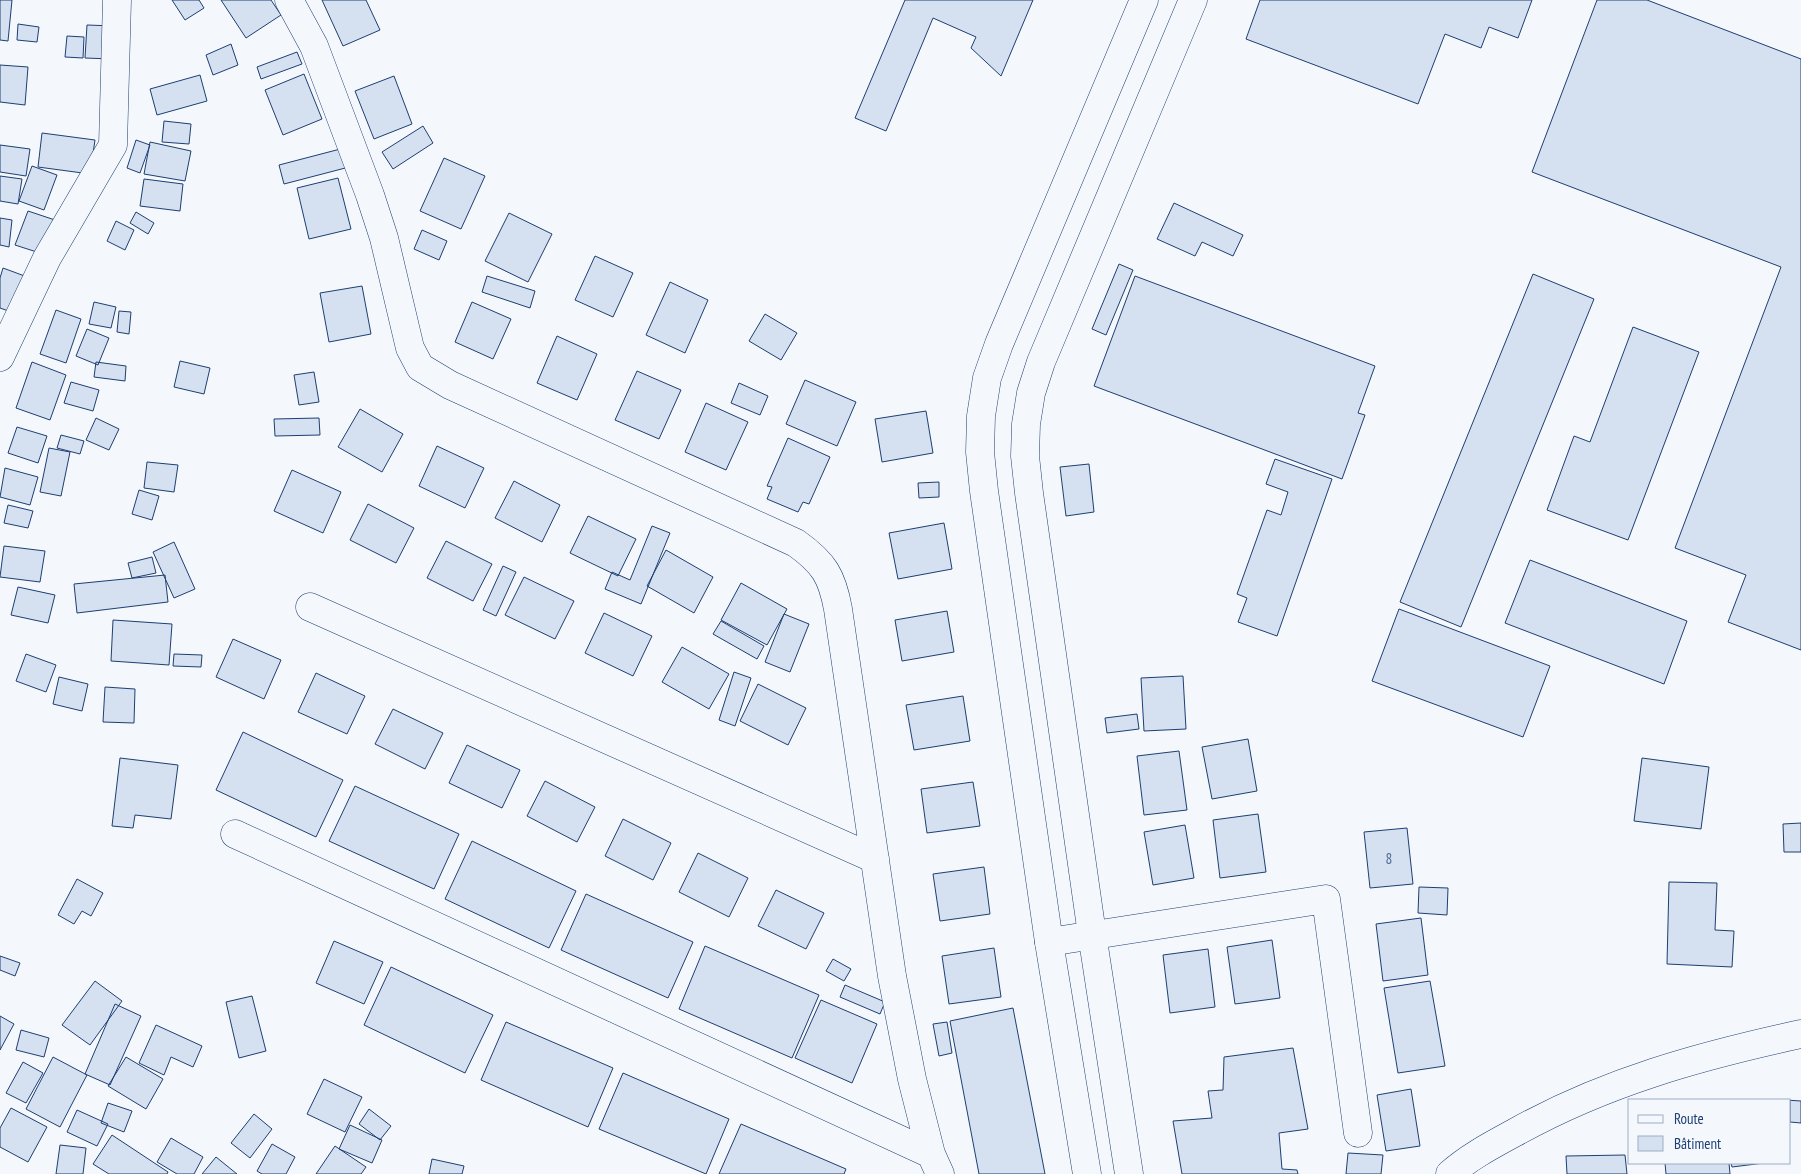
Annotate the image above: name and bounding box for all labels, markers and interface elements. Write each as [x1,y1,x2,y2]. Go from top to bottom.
house number: 8 [1386,849,1392,868]
legend [1628,1099,1791,1164]
text: Route [1674,1109,1704,1128]
text: Bâtiment [1674,1134,1721,1153]

